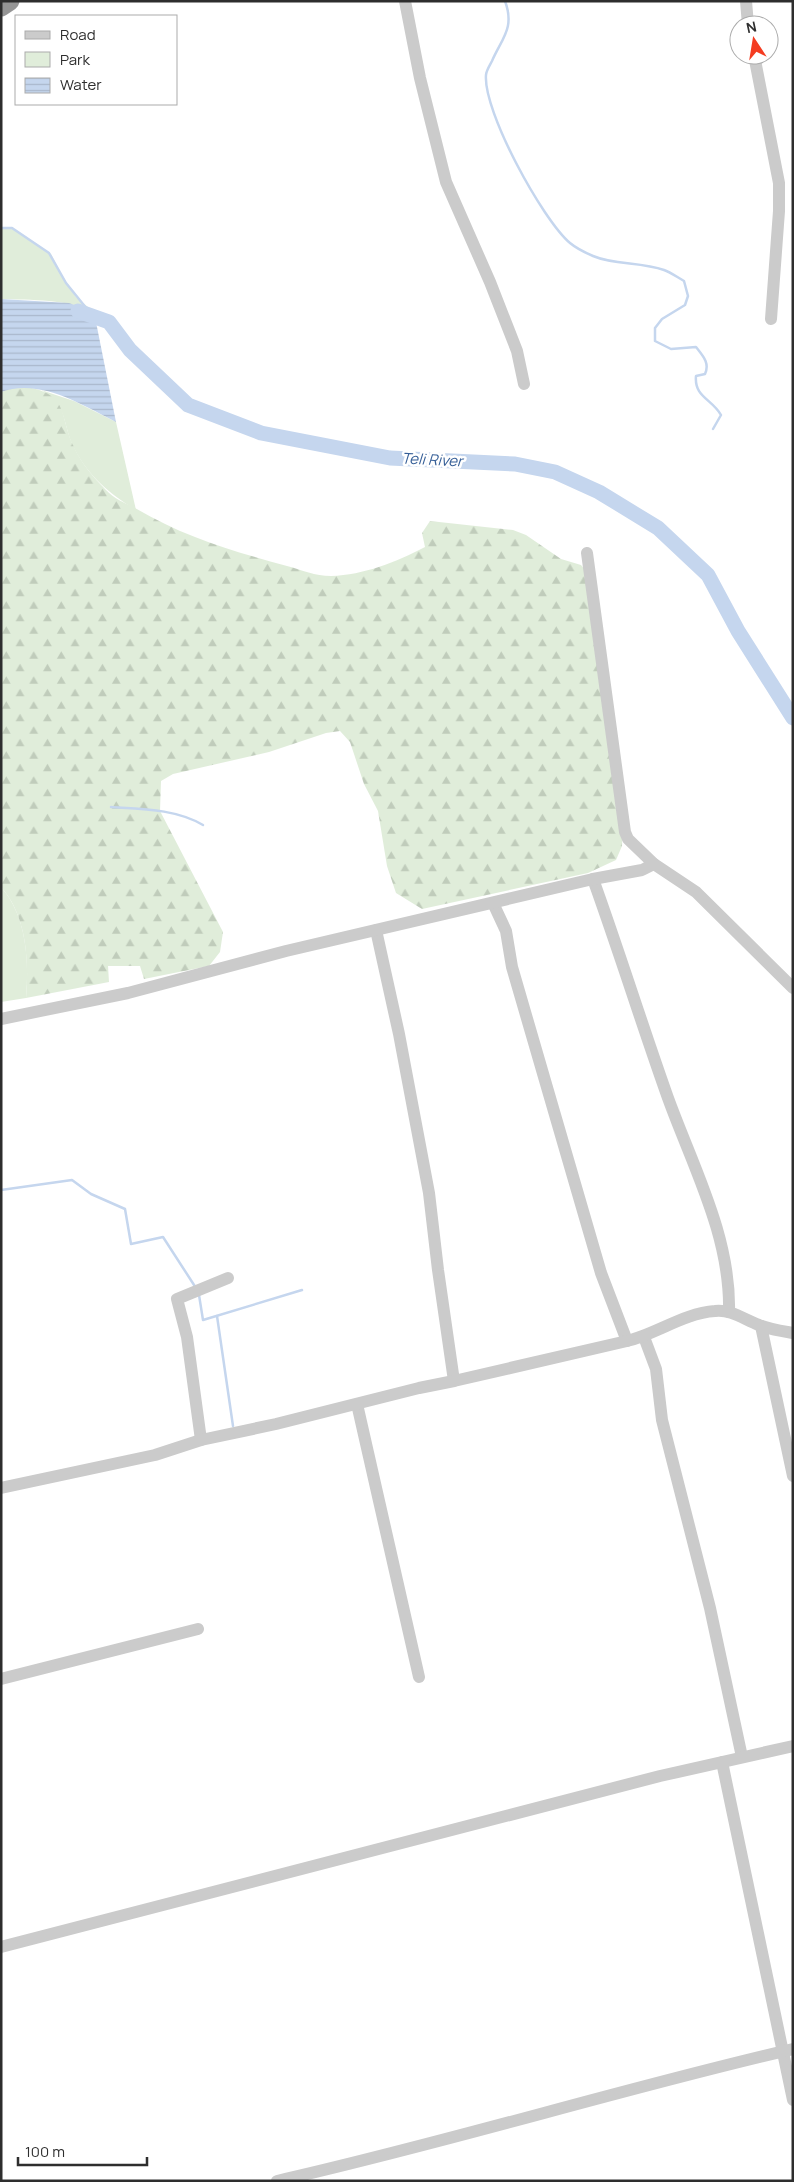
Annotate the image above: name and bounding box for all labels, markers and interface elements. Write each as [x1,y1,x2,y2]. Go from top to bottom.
legend [15,15,178,105]
north arrow [729,15,779,65]
text: N [744,16,758,37]
text: Road [60,24,96,45]
text: Park [60,49,90,70]
text: Water [60,74,102,95]
water label: Teli River [401,447,466,472]
scale bar [18,2134,146,2166]
text: 100 m [25,2141,65,2162]

